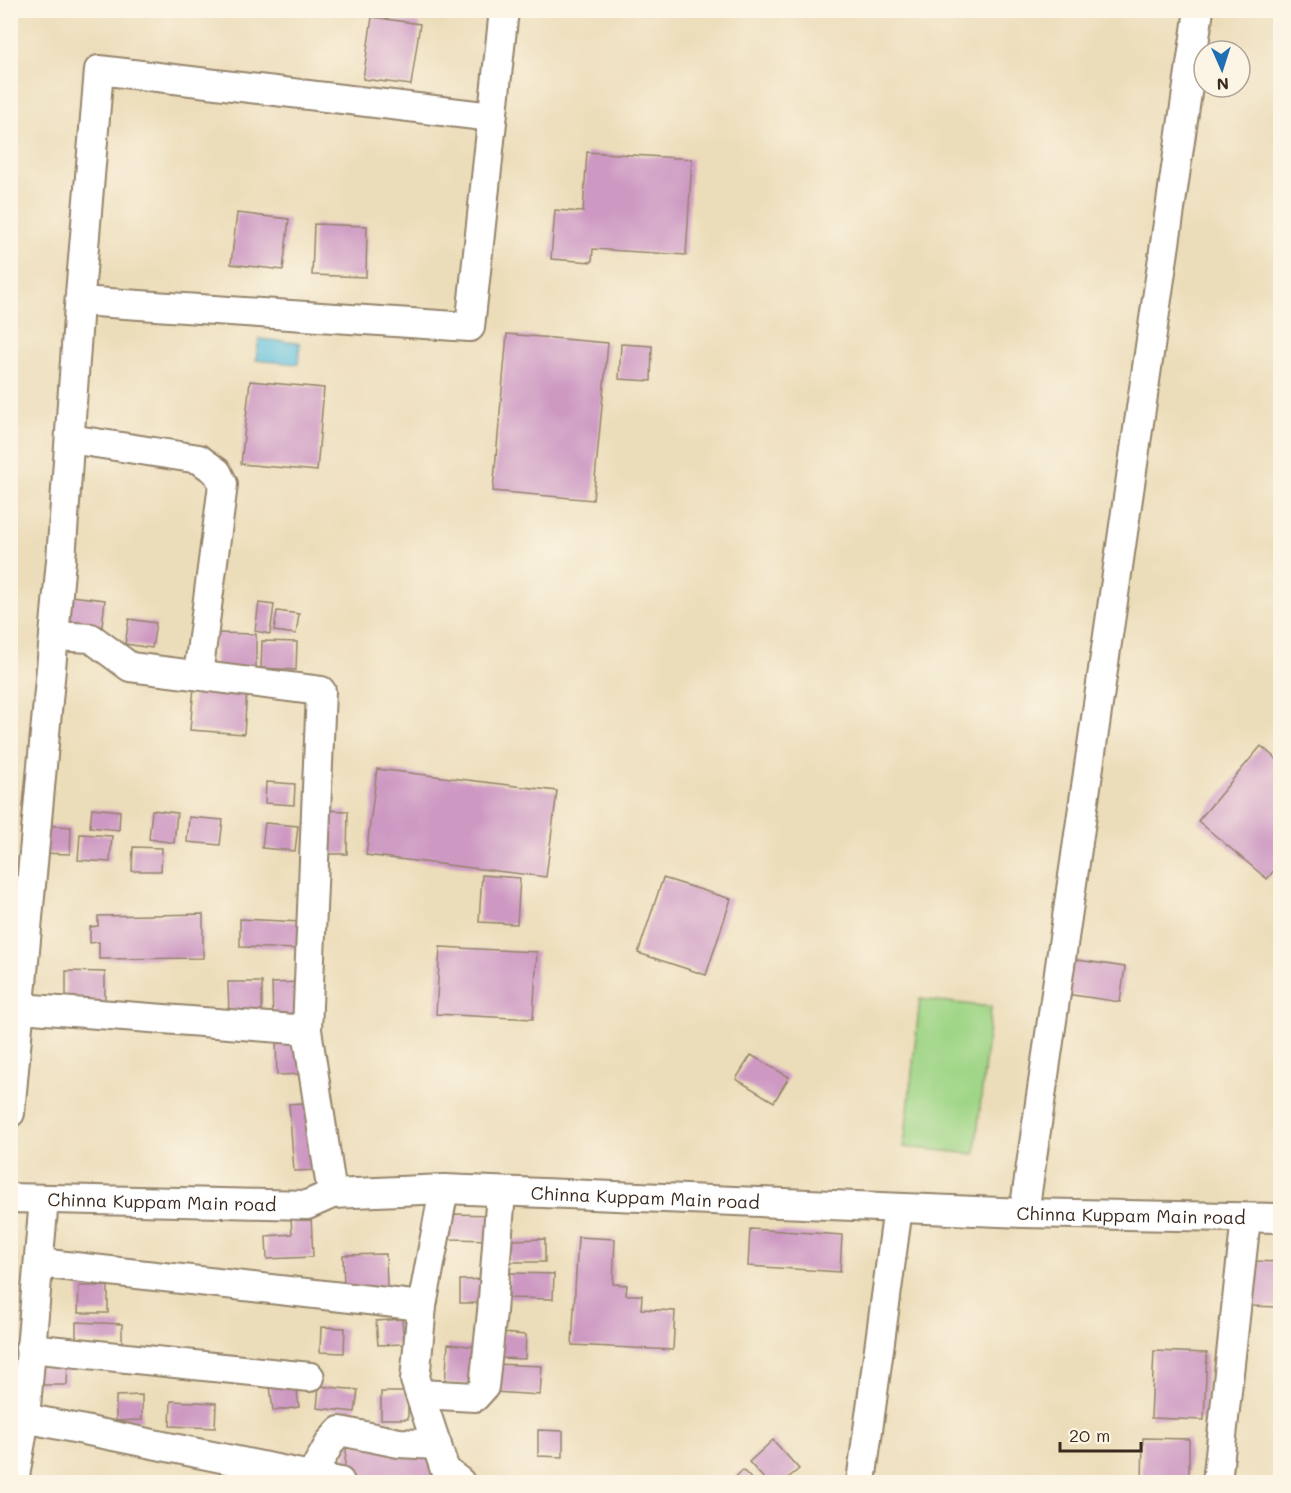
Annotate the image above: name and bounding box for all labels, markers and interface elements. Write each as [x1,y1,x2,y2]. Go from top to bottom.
north arrow [1192,39,1252,99]
text: N [1216,74,1229,95]
street label: Chinna Kuppam Main road [530,1181,760,1214]
street label: Chinna Kuppam Main road [47,1187,277,1216]
street label: Chinna Kuppam Main road [1016,1201,1246,1229]
scale bar [1060,1415,1141,1453]
text: 20 m [1069,1423,1110,1447]

